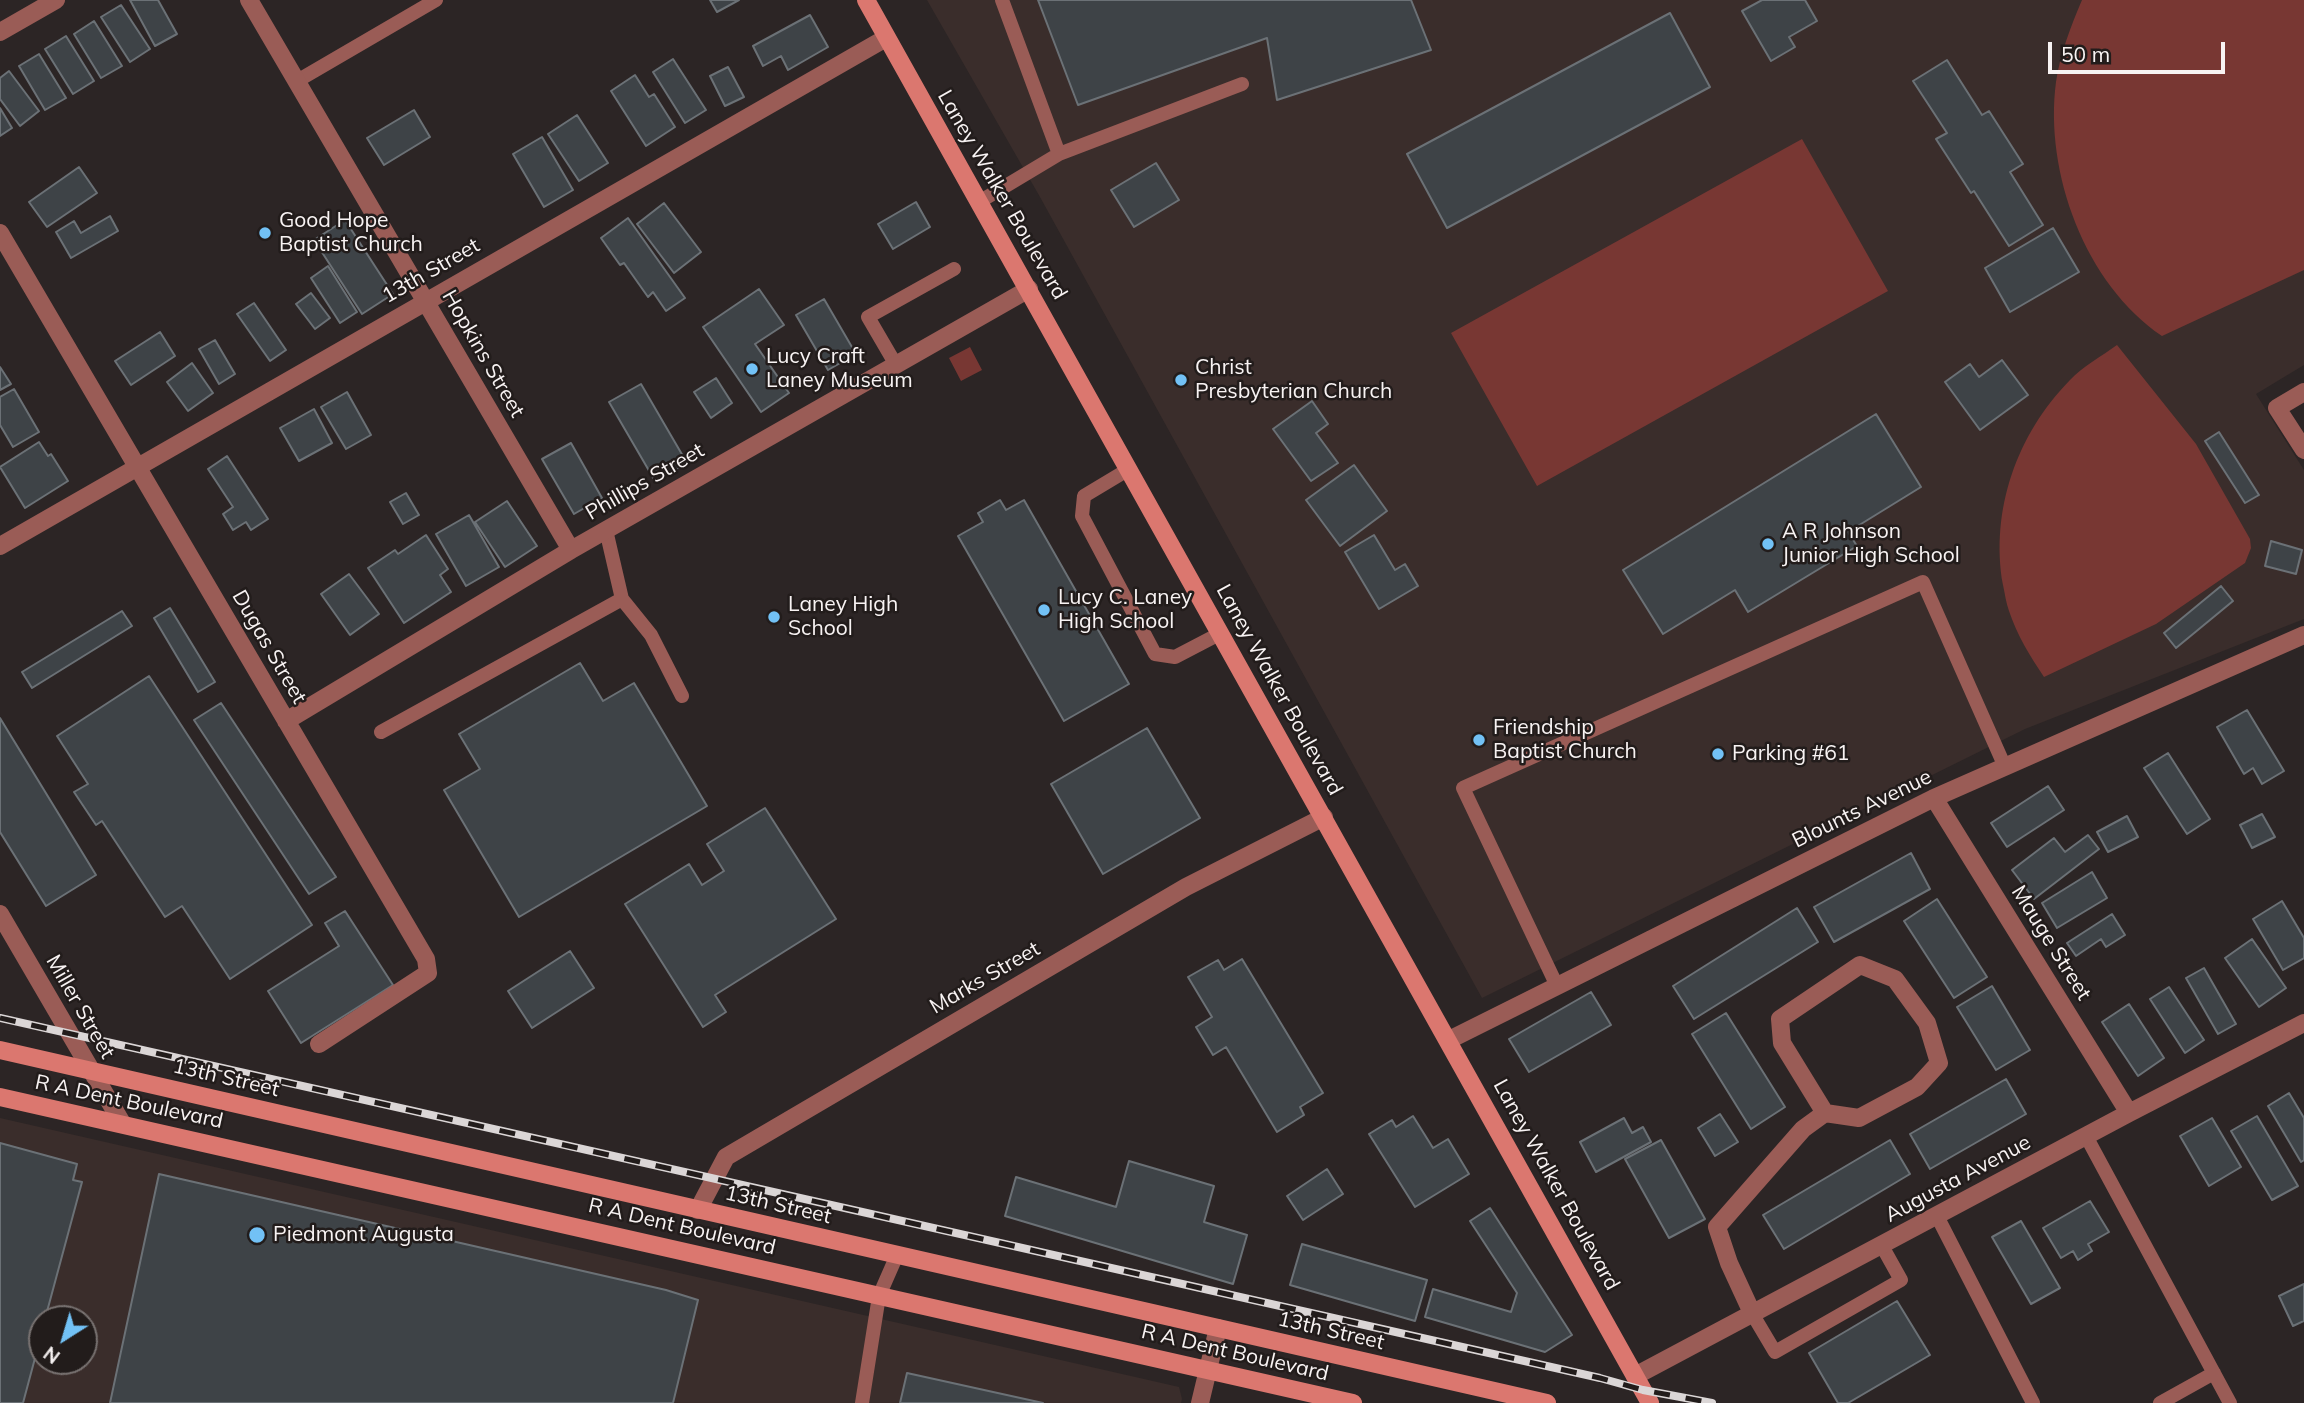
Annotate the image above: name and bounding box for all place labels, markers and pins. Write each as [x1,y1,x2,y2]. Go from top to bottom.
place label: Good Hope Baptist Church [279,208,423,258]
marker: Good Hope Baptist Church [257,225,273,241]
place label: Lucy Craft Laney Museum [766,344,913,394]
place label: Christ Presbyterian Church [1195,355,1392,405]
marker: Lucy Craft Laney Museum [744,361,760,377]
marker: Christ Presbyterian Church [1173,372,1189,388]
place label: A R Johnson Junior High School [1782,519,1960,569]
marker: A R Johnson Junior High School [1760,536,1776,552]
place label: Lucy C. Laney High School [1058,585,1192,635]
place label: Laney High School [788,592,898,642]
marker: Lucy C. Laney High School [1036,602,1052,618]
marker: Laney High School [766,609,782,625]
place label: Friendship Baptist Church [1493,715,1637,765]
marker: Friendship Baptist Church [1471,732,1487,748]
place label: Parking #61 [1732,741,1849,767]
marker: Parking #61 [1710,746,1726,762]
place label: Piedmont Augusta [273,1222,454,1248]
marker: Piedmont Augusta [247,1225,267,1245]

